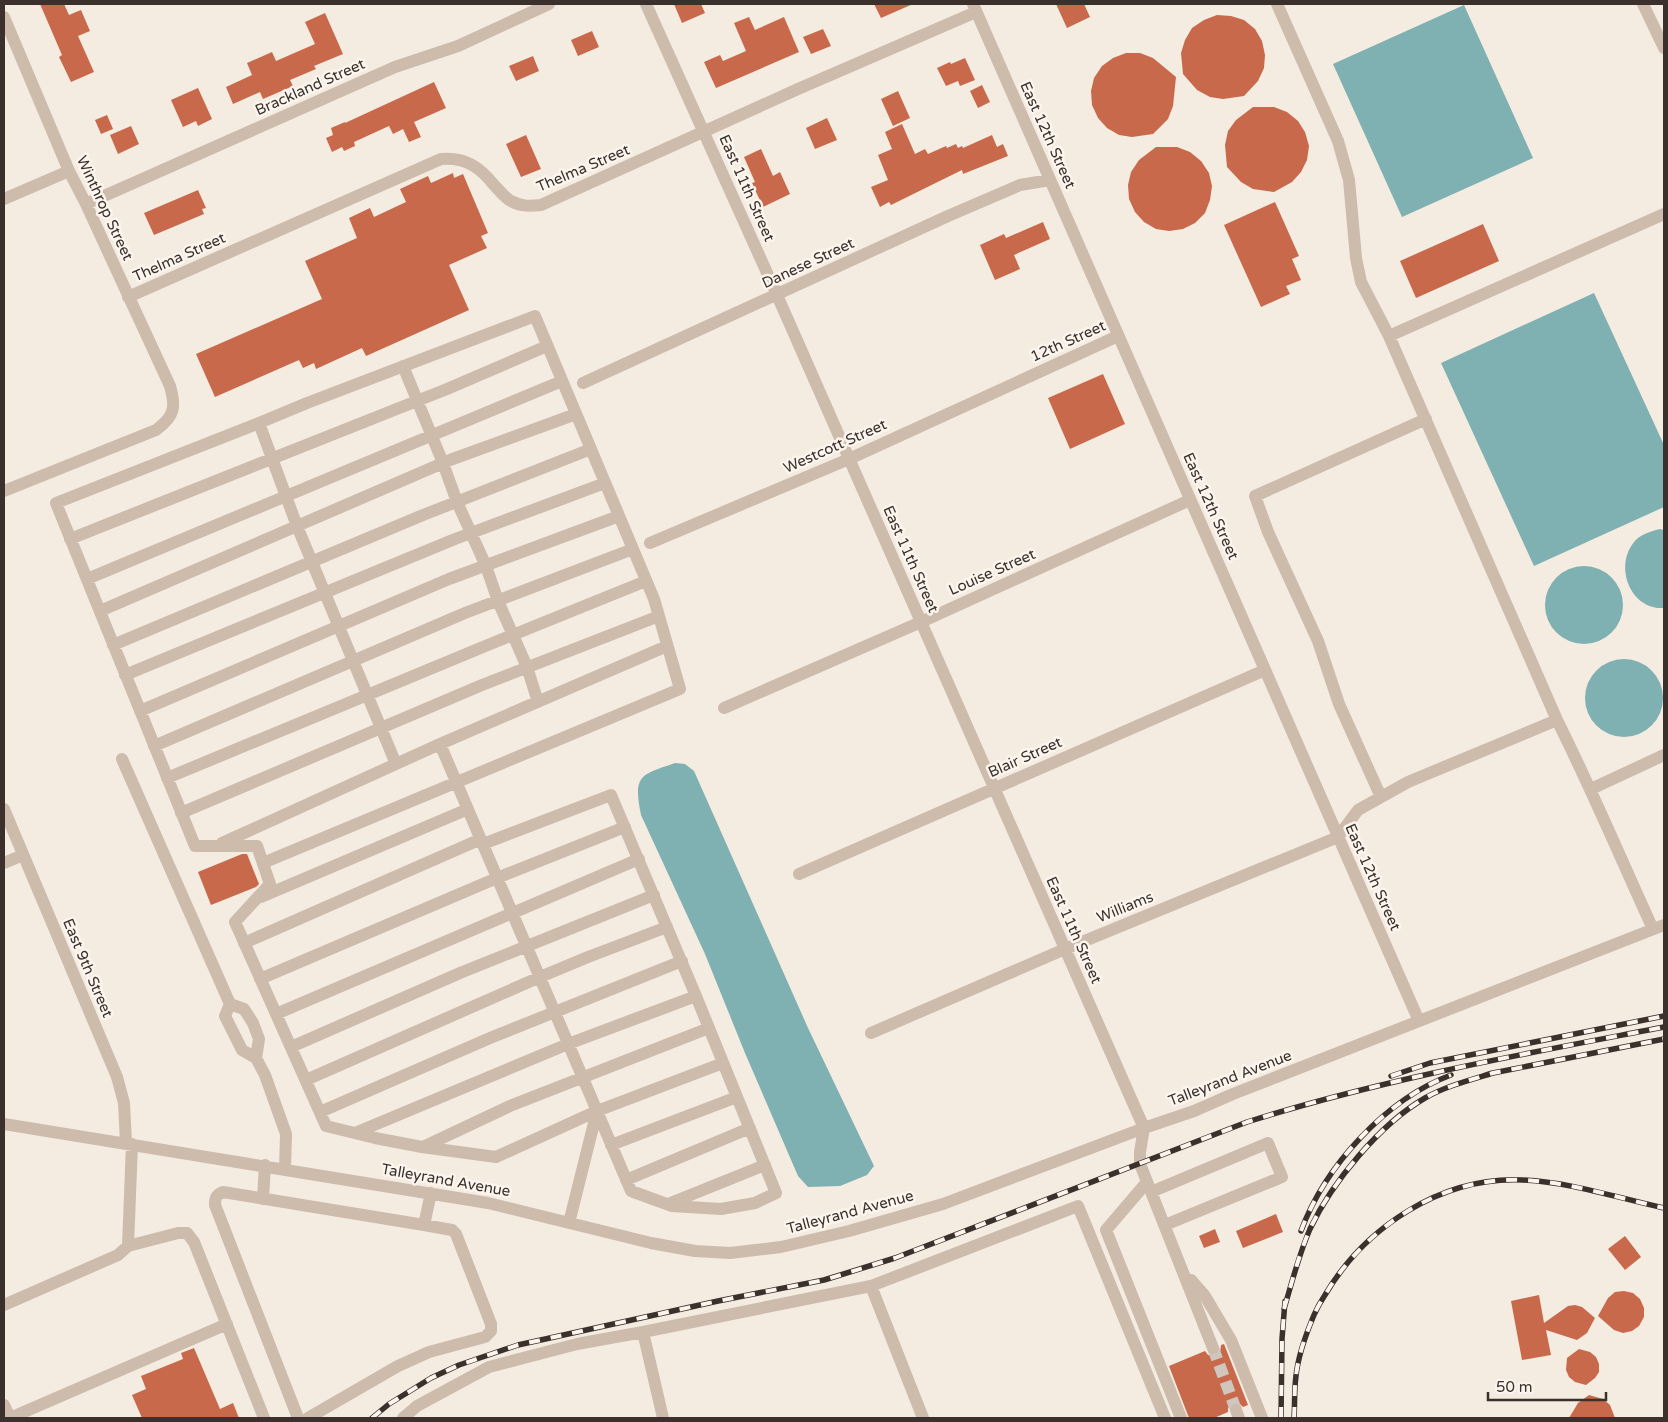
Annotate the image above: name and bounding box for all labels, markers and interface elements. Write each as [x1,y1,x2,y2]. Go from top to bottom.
street label: Brackland Street [252,55,368,119]
street label: East 12th Street [1016,79,1080,191]
street label: East 11th Street [715,132,779,244]
street label: Thelma Street [534,140,632,196]
street label: Winthrop Street [73,153,137,263]
street label: Thelma Street [130,228,228,285]
street label: Danese Street [759,234,857,292]
street label: 12th Street [1028,316,1109,366]
street label: Westcott Street [781,415,890,477]
street label: East 12th Street [1179,450,1243,562]
street label: East 11th Street [879,503,943,615]
street label: Louise Street [946,545,1038,599]
street label: Blair Street [985,733,1065,781]
street label: East 12th Street [1341,821,1405,933]
street label: East 11th Street [1042,874,1106,986]
street label: Williams [1094,888,1156,926]
street label: East 9th Street [59,916,117,1020]
street label: Talleyrand Avenue [1166,1046,1294,1110]
street label: Talleyrand Avenue [380,1160,512,1200]
street label: Talleyrand Avenue [785,1186,915,1238]
scale bar [1488,1370,1606,1402]
text: 50 m [1496,1378,1533,1396]

